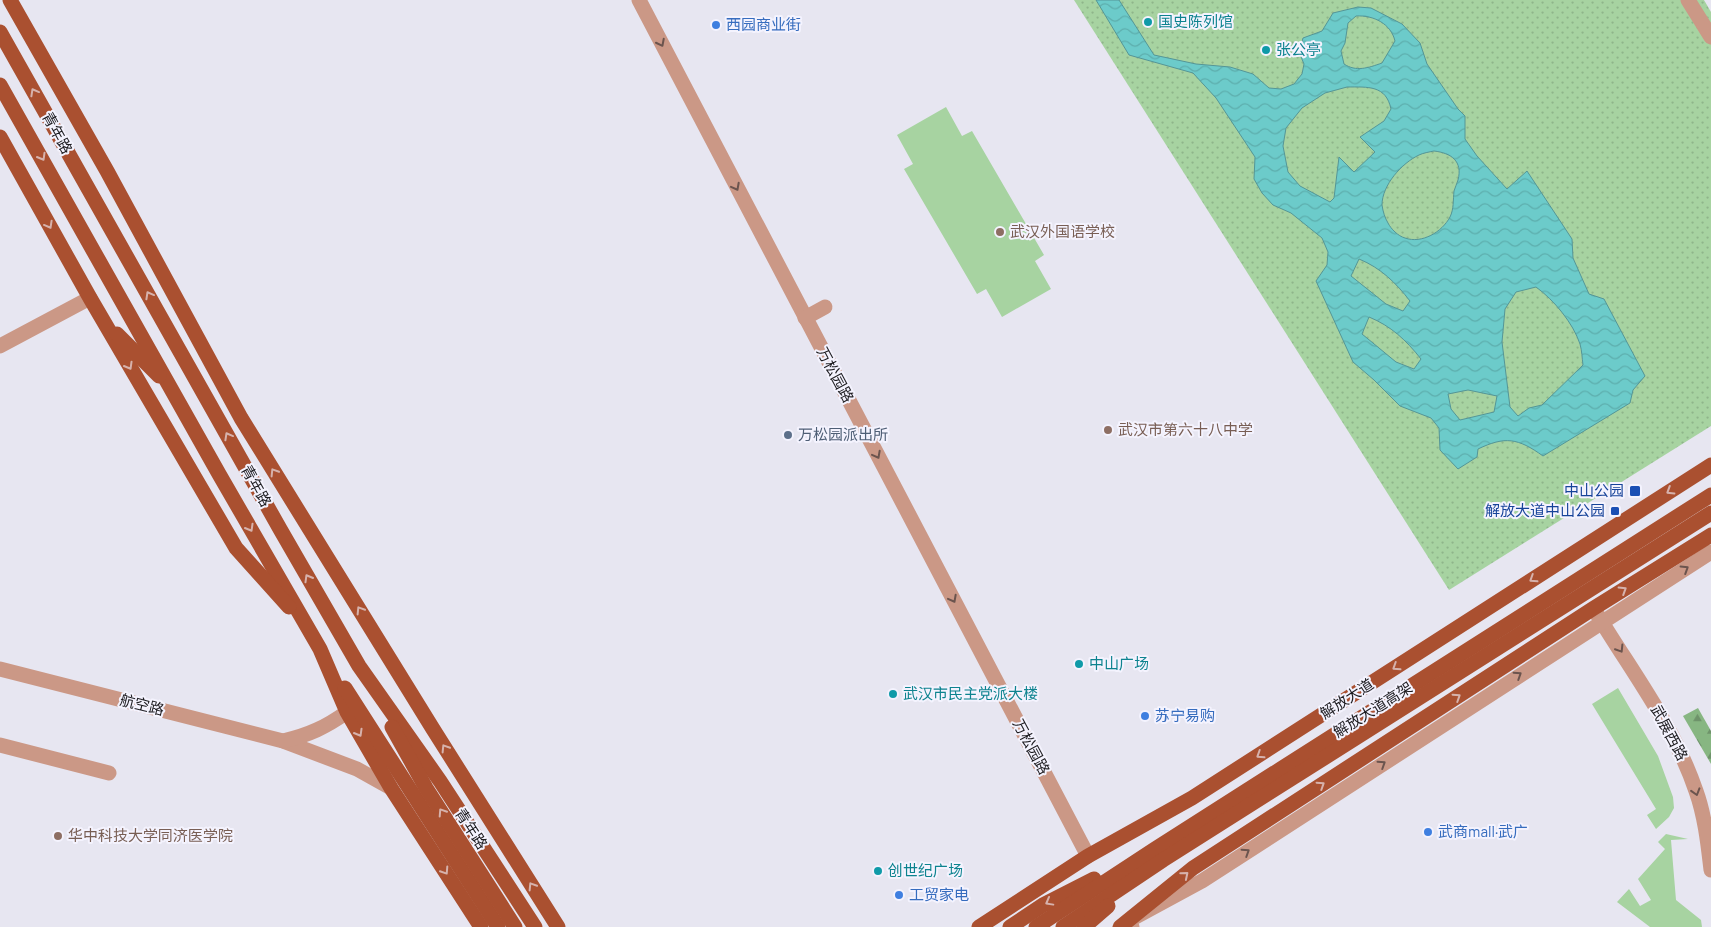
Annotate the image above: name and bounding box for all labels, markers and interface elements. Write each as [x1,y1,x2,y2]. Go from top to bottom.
place label: 国史陈列馆 [1158,12,1233,30]
place label: 西园商业街 [726,15,801,33]
marker: 国史陈列馆 [1142,16,1154,28]
marker: 西园商业街 [710,19,722,31]
one-way arrow [655,38,665,47]
place label: 张公亭 [1276,40,1321,58]
marker: 张公亭 [1260,44,1272,56]
one-way arrow [31,89,41,98]
street label: 青年路 [39,108,77,157]
one-way arrow [35,152,45,161]
one-way arrow [730,182,740,191]
one-way arrow [43,220,53,229]
place label: 武汉外国语学校 [1010,222,1115,240]
marker: 武汉外国语学校 [994,226,1006,238]
one-way arrow [145,291,155,300]
street label: 万松园路 [814,344,858,405]
one-way arrow [123,361,133,370]
place label: 武汉市第六十八中学 [1118,420,1253,438]
marker: 武汉市第六十八中学 [1102,424,1114,436]
place label: 万松园派出所 [798,425,888,443]
marker: 万松园派出所 [782,429,794,441]
one-way arrow [225,433,235,442]
one-way arrow [871,450,881,459]
street label: 青年路 [238,461,276,510]
one-way arrow [271,468,281,477]
place label: 中山公园 [1564,481,1624,499]
marker: 中山公园 [1628,484,1642,498]
one-way arrow [1666,485,1675,495]
place label: 解放大道中山公园 [1485,501,1605,519]
marker: 解放大道中山公园 [1609,505,1621,517]
one-way arrow [244,522,254,531]
one-way arrow [1679,565,1688,575]
one-way arrow [1529,573,1539,582]
one-way arrow [305,574,315,583]
one-way arrow [1617,586,1626,596]
one-way arrow [947,594,957,603]
one-way arrow [356,607,366,616]
one-way arrow [1613,644,1623,653]
place label: 中山广场 [1089,654,1149,672]
marker: 中山广场 [1073,658,1085,670]
one-way arrow [1393,661,1402,670]
one-way arrow [1513,672,1522,681]
street label: 解放大道 [1316,674,1377,722]
street label: 解放大道高架 [1330,678,1415,741]
place label: 武汉市民主党派大楼 [903,684,1038,702]
marker: 武汉市民主党派大楼 [887,688,899,700]
street label: 航空路 [118,690,166,718]
one-way arrow [1451,694,1461,703]
street label: 武展西路 [1648,702,1692,763]
place label: 苏宁易购 [1155,706,1215,724]
marker: 苏宁易购 [1139,710,1151,722]
street label: 万松园路 [1010,716,1054,777]
one-way arrow [353,727,363,736]
one-way arrow [442,745,452,754]
one-way arrow [1256,748,1265,758]
one-way arrow [1377,760,1386,770]
one-way arrow [1315,782,1324,791]
one-way arrow [1691,787,1701,796]
street label: 青年路 [452,805,492,852]
one-way arrow [438,809,448,818]
place label: 武商mall·武广 [1438,822,1528,840]
place label: 华中科技大学同济医学院 [68,826,233,844]
marker: 武商mall·武广 [1422,826,1434,838]
marker: 华中科技大学同济医学院 [52,830,64,842]
one-way arrow [1240,849,1250,858]
place label: 创世纪广场 [888,861,963,879]
one-way arrow [438,865,448,874]
marker: 创世纪广场 [872,865,884,877]
one-way arrow [1179,872,1188,880]
one-way arrow [528,882,538,891]
place label: 工贸家电 [909,885,969,903]
marker: 工贸家电 [893,889,905,901]
one-way arrow [1046,896,1055,906]

